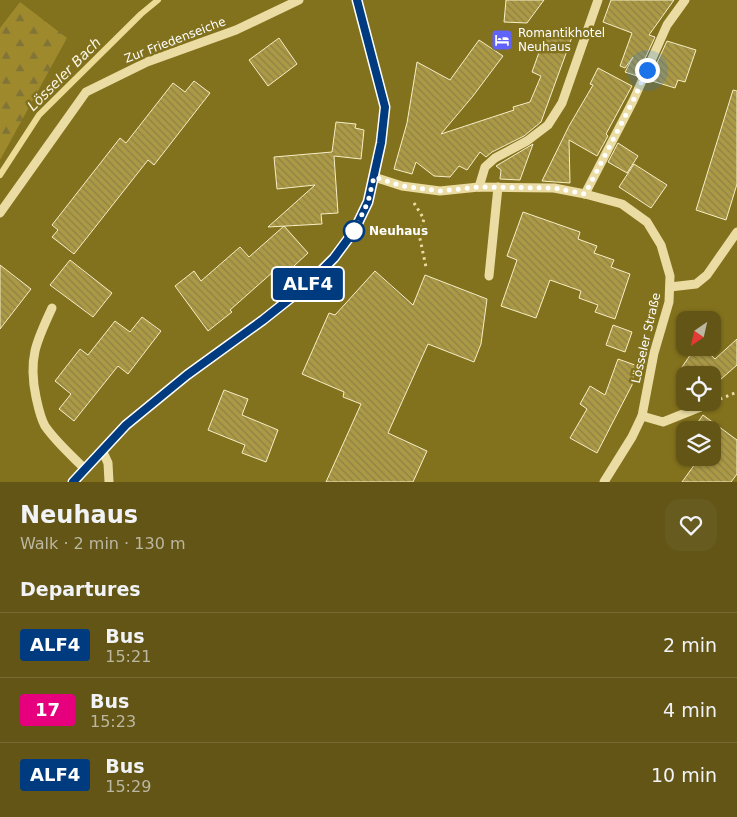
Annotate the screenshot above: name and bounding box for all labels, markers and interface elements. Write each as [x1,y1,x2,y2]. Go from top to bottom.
street label: Zur Friedenseiche [122,14,228,66]
place label: Romantikhotel Neuhaus [518,26,605,54]
hotel icon: Romantikhotel Neuhaus [490,28,514,52]
water label: Lösseler Bach [24,34,104,114]
your location [635,58,660,83]
marker: Neuhaus [343,220,365,242]
place label: Neuhaus [369,224,428,238]
line badge: ALF4 [273,268,343,300]
text: ALF4 [283,273,333,294]
street label: Lösseler Straße [629,291,663,385]
north arrow [676,311,721,356]
map controls [676,311,721,466]
button: locate [676,366,721,411]
button: layers [676,421,721,466]
button: heart [665,499,717,551]
text: Neuhaus [20,501,138,529]
text: Walk · 2 min · 130 m [20,534,185,553]
text: Departures [20,578,141,600]
text: Bus [105,625,145,647]
text: ALF4 [30,634,80,655]
text: 2 min [663,634,717,656]
text: 15:21 [105,647,151,666]
text: Bus [90,690,129,712]
text: 17 [35,699,60,720]
text: 4 min [663,699,717,721]
text: 15:23 [90,712,136,731]
text: Bus [105,755,145,777]
text: ALF4 [30,764,80,785]
text: 10 min [651,764,717,786]
text: 15:29 [105,777,151,796]

